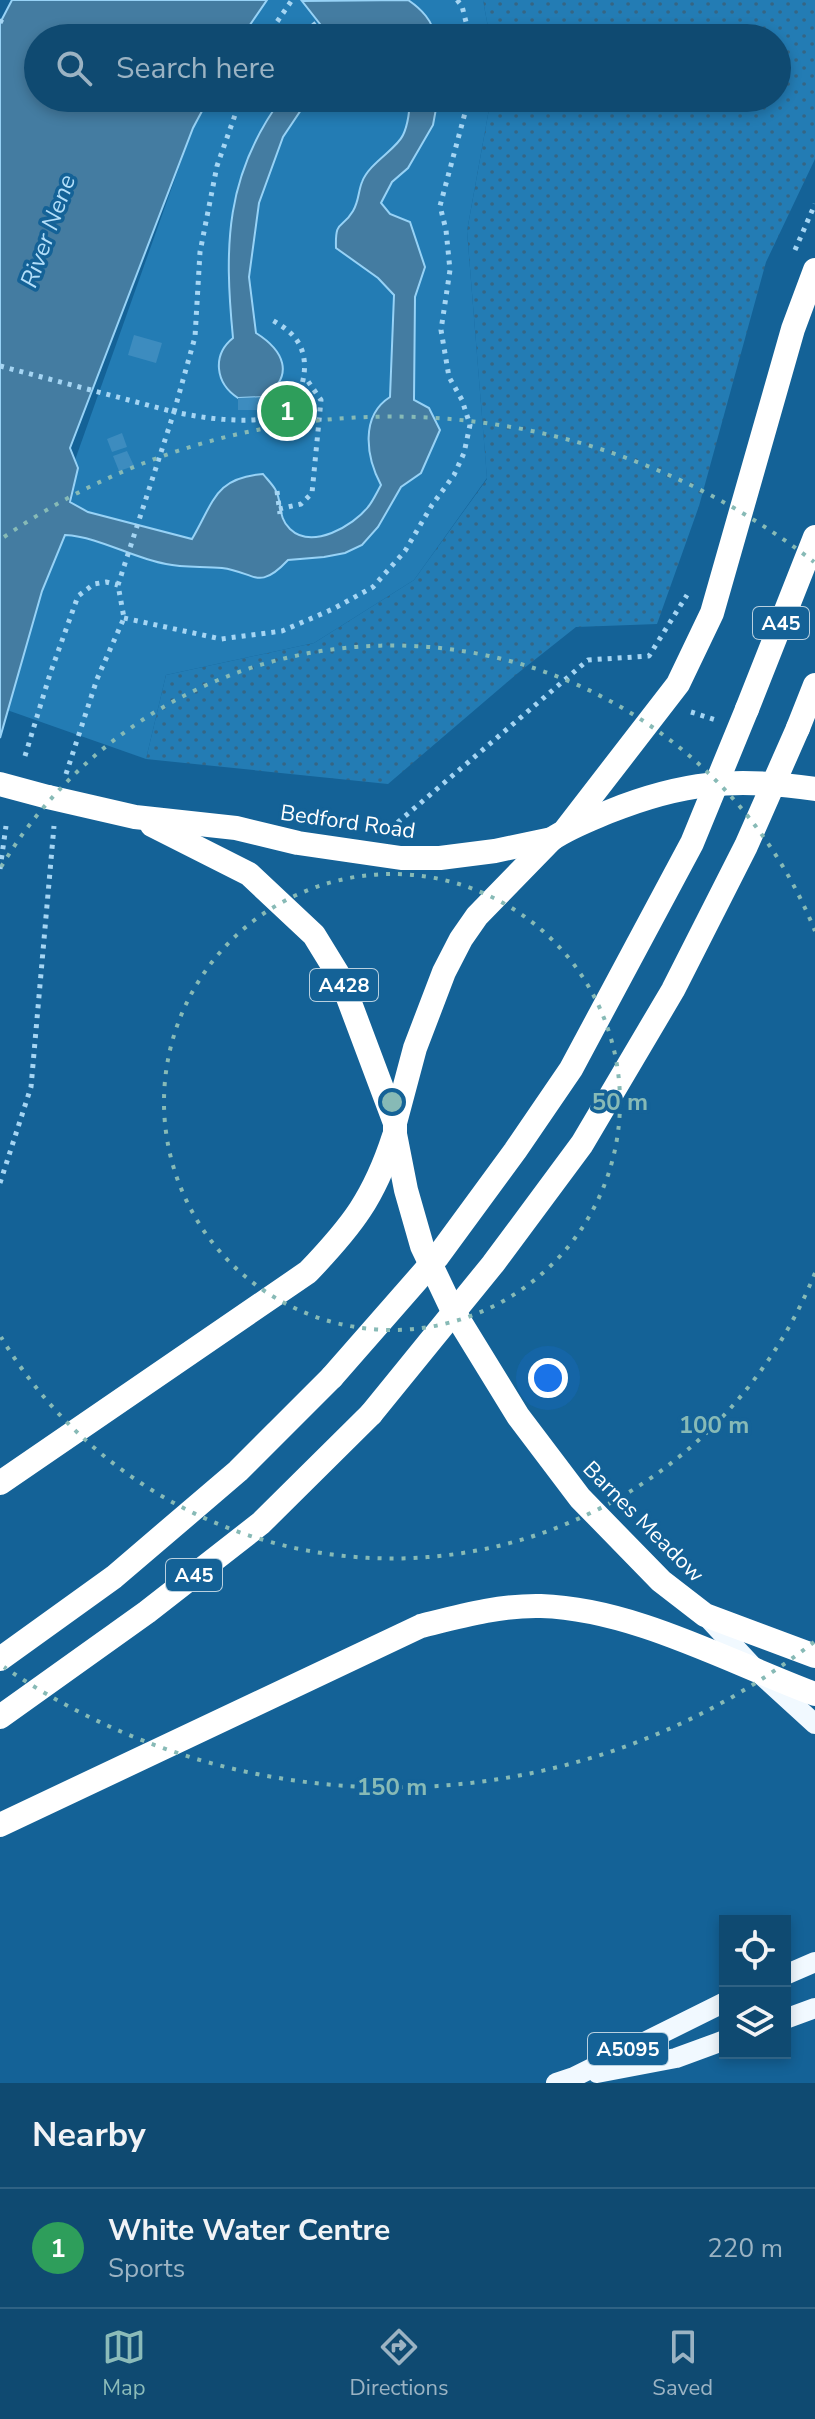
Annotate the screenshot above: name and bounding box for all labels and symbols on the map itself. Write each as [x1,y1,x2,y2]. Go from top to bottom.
water label: River Nene [13,170,83,292]
pin: 1 [261,381,313,441]
road number: A45 [753,607,809,639]
street label: Bedford Road [278,798,417,846]
road number: A428 [310,969,378,1001]
text: 50 m [592,1086,648,1118]
centre of rings [378,1088,406,1116]
your location [528,1358,568,1398]
text: 100 m [679,1409,749,1441]
street label: Barnes Meadow [576,1454,711,1589]
road number: A45 [166,1559,222,1591]
text: 150 m [357,1771,427,1803]
road number: A5095 [588,2033,668,2065]

